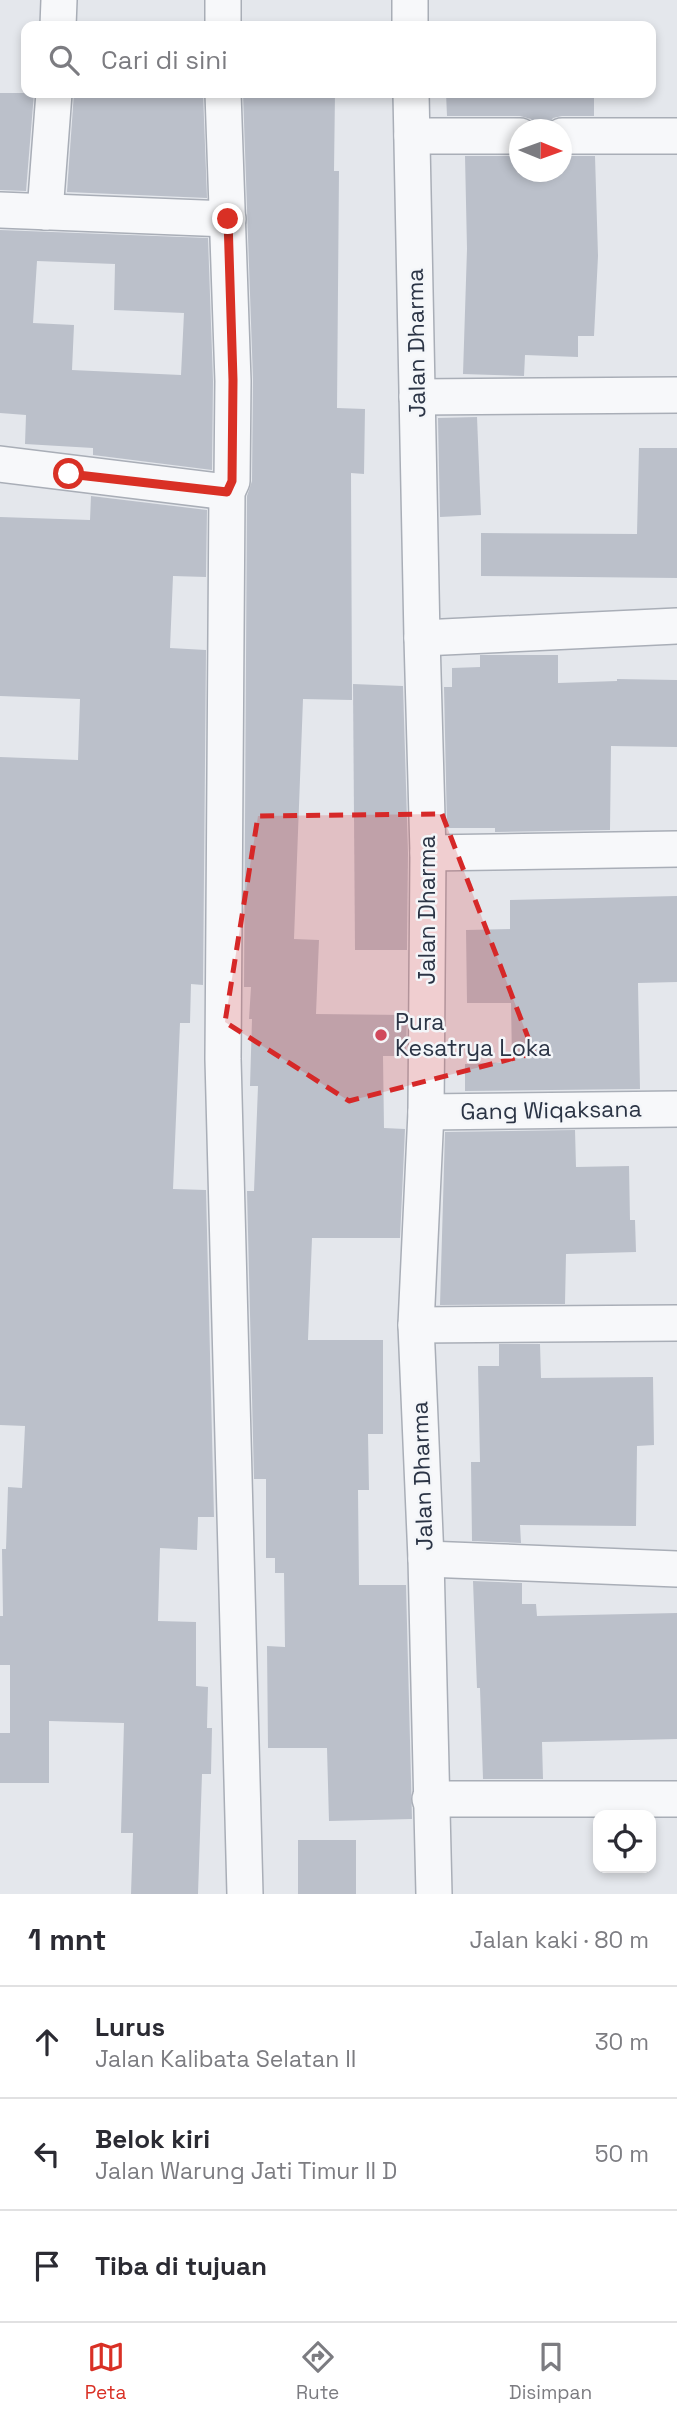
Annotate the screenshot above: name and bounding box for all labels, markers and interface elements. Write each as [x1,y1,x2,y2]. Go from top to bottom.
search box [21,21,656,98]
icon: search [45,41,83,79]
text: Cari di sini [101,43,228,77]
north arrow [509,119,572,182]
route end [212,203,243,234]
street label: Jalan Dharma [400,268,432,418]
route start [53,458,84,489]
street label: Jalan Dharma [412,835,442,985]
place label: Pura Kesatrya Loka [395,1007,551,1063]
marker: Pura Kesatrya Loka [373,1027,389,1043]
street label: Gang Wiqaksana [460,1093,642,1127]
street label: Jalan Dharma [404,1401,440,1551]
map controls [593,1810,656,1873]
button: locate [593,1810,656,1873]
text: 1 mnt [28,1920,107,1959]
text: Jalan kaki · 80 m [470,1925,649,1955]
text: Lurus [95,2010,165,2044]
icon: ahead [28,2023,66,2061]
text: 30 m [595,2027,649,2057]
text: Jalan Kalibata Selatan II [95,2044,356,2074]
text: Belok kiri [95,2122,210,2156]
icon: left [28,2135,66,2173]
text: 50 m [595,2139,649,2169]
text: Jalan Warung Jati Timur II D [95,2156,397,2186]
icon: arrive [28,2247,66,2285]
text: Tiba di tujuan [95,2249,267,2283]
tab: Peta [85,2338,126,2405]
tab: Rute [296,2338,339,2405]
tab: Disimpan [509,2338,592,2405]

